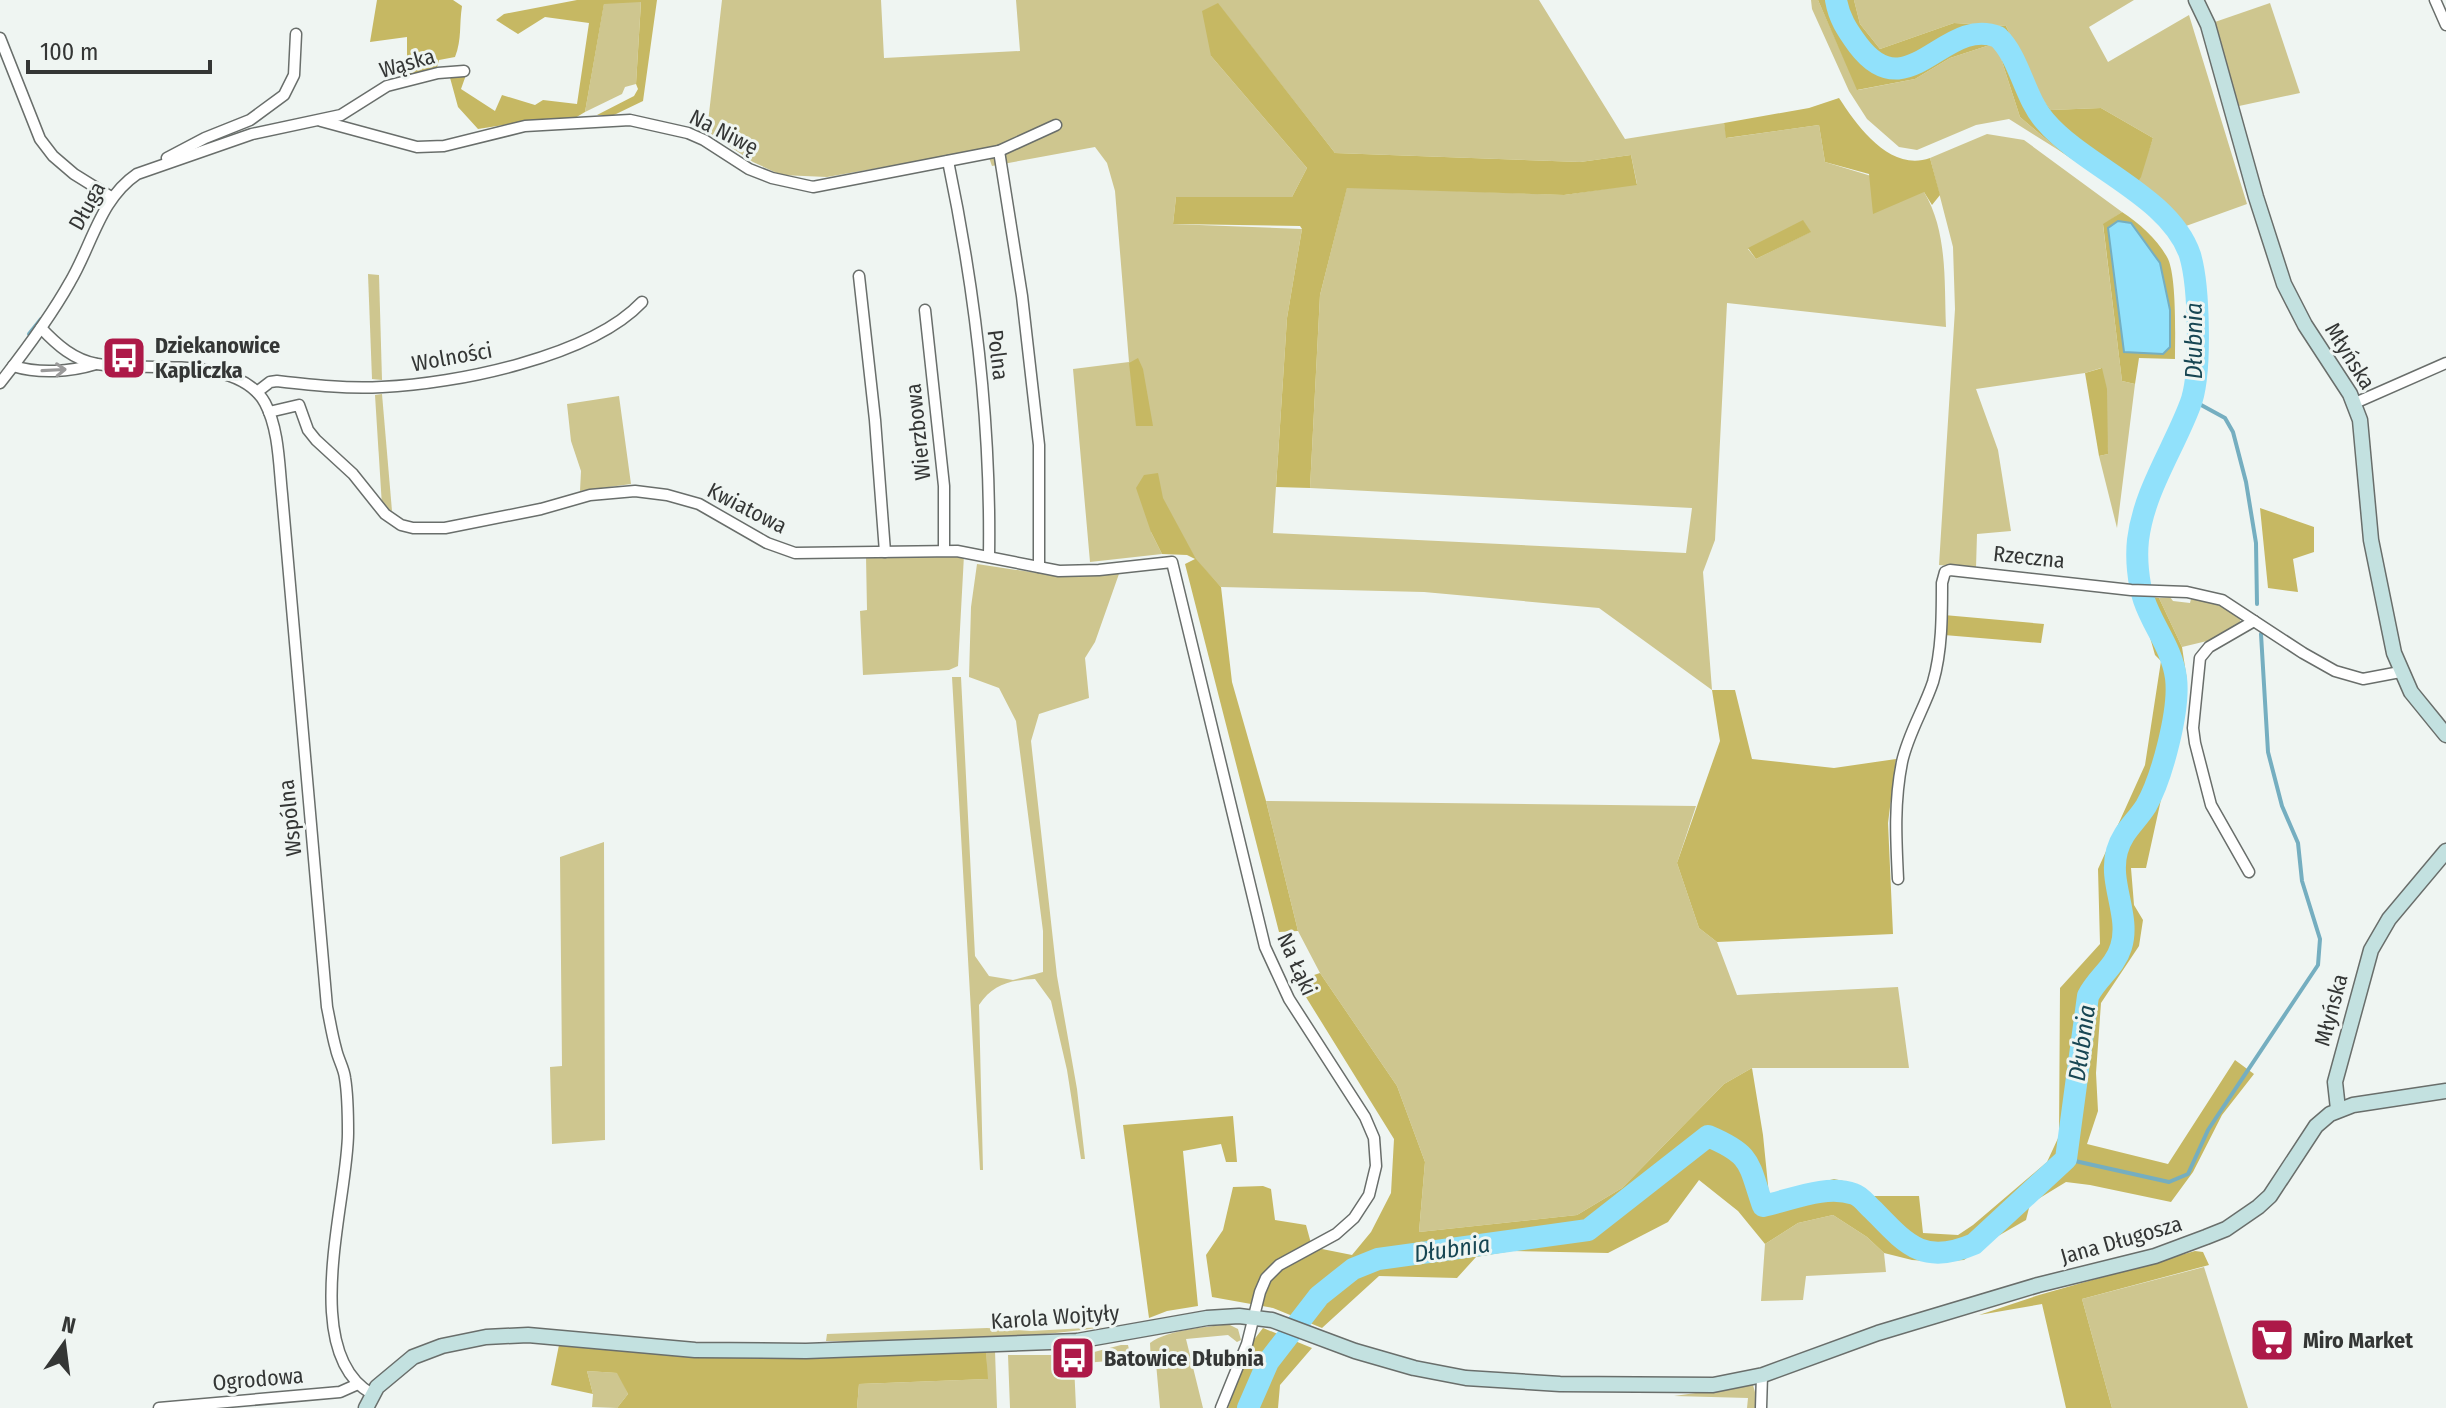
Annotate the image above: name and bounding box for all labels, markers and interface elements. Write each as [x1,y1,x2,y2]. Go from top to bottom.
scale bar [28,24,210,74]
text: 100 m [40,38,98,66]
street label: Wąska [376,42,438,84]
street label: Na Niwę [685,103,763,161]
street label: Długa [63,177,111,235]
water label: Dłubnia [2180,303,2208,379]
street label: Młyńska [2319,318,2381,394]
street label: Polna [982,328,1014,382]
place label: Dziekanowice Kapliczka [155,332,280,384]
bus stop icon: Dziekanowice Kapliczka [100,334,148,382]
street label: Wolności [410,337,494,377]
one-way arrow [40,362,67,377]
street label: Wierzbowa [899,382,937,482]
street label: Kwiatowa [703,477,791,539]
street label: Rzeczna [1992,540,2066,574]
street label: Wspólna [273,778,307,858]
street label: Na Łąki [1271,928,1323,1000]
street label: Młyńska [2308,971,2354,1049]
water label: Dłubnia [2063,1003,2101,1083]
street label: Jana Długosza [2057,1210,2185,1270]
water label: Dłubnia [1412,1230,1492,1268]
street label: Karola Wojtyły [990,1299,1120,1335]
north arrow [24,1304,104,1384]
text: N [59,1310,78,1340]
supermarket icon: Miro Market [2248,1316,2296,1364]
place label: Miro Market [2303,1327,2413,1354]
bus stop icon: Batowice Dłubnia [1049,1334,1097,1382]
place label: Batowice Dłubnia [1104,1345,1264,1372]
street label: Ogrodowa [211,1362,305,1396]

